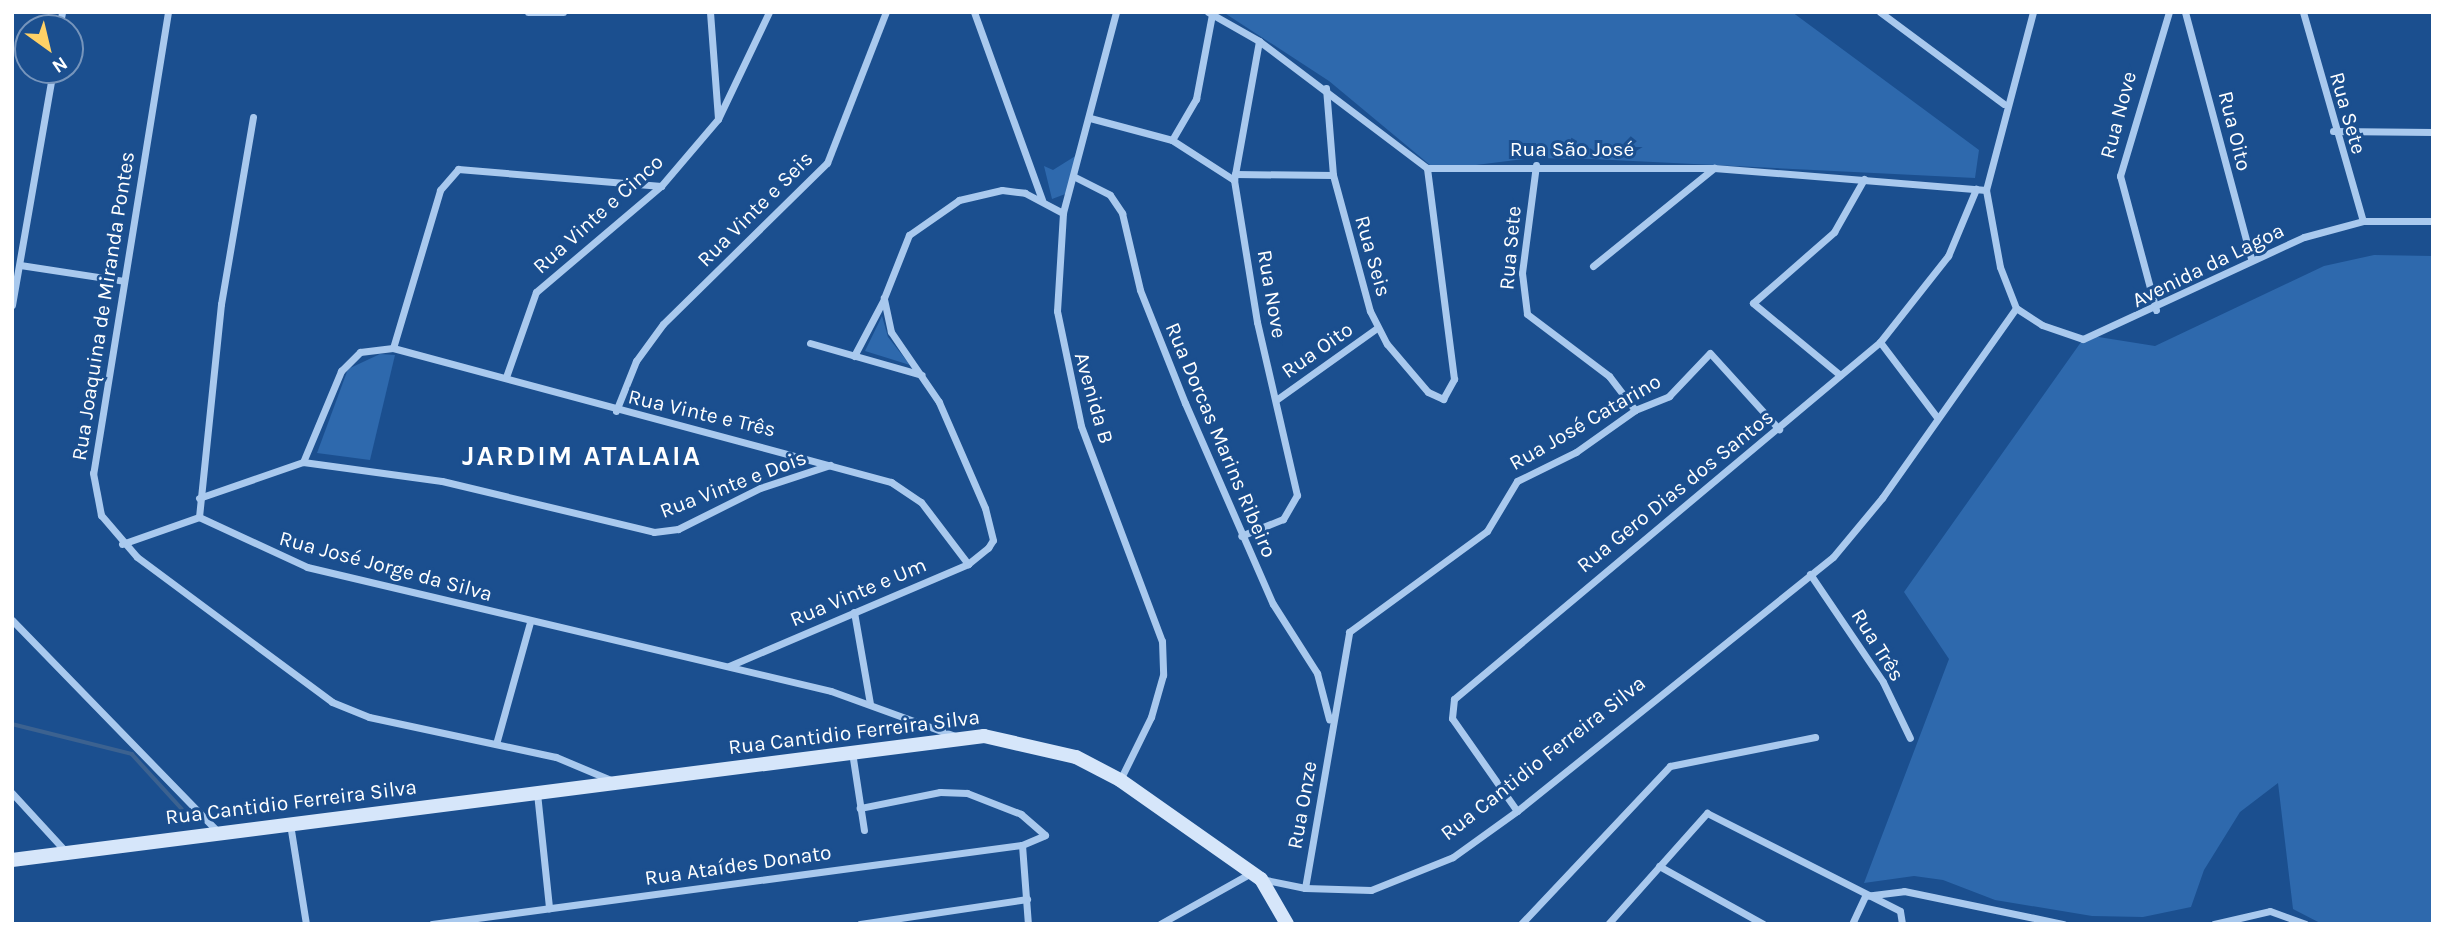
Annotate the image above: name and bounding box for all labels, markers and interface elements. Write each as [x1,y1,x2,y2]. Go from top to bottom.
north arrow [14,14,84,84]
text: N [48,52,71,78]
street label: Rua Nove [2094,69,2142,161]
street label: Rua Sete [2324,69,2372,157]
street label: Rua Oito [2213,89,2257,173]
street label: Rua São José [1510,136,1634,162]
street label: Rua Vinte e Seis [692,146,818,272]
street label: Rua Vinte e Cinco [528,149,668,279]
street label: Rua Joaquina de Miranda Pontes [66,150,140,462]
street label: Rua Sete [1494,205,1526,291]
street label: Rua Seis [1349,213,1397,299]
street label: Avenida da Lagoa [2128,217,2288,313]
street label: Rua Nove [1252,248,1292,340]
street label: Rua Oito [1276,316,1358,384]
street label: Rua Dorcas Marins Ribeiro [1160,319,1282,561]
street label: Avenida B [1069,349,1119,447]
street label: Rua José Catarino [1505,368,1665,476]
street label: Rua Vinte e Três [626,384,778,442]
street label: Rua Gero Dias dos Santos [1572,404,1778,578]
district label: JARDIM ATALAIA [464,439,700,473]
street label: Rua Vinte e Dois [656,444,810,524]
street label: Rua José Jorge da Silva [277,525,495,607]
street label: Rua Vinte e Um [786,552,930,632]
street label: Rua Três [1846,604,1910,686]
street label: Rua Cantidio Ferreira Silva [1436,670,1650,846]
street label: Rua Cantidio Ferreira Silva [727,704,981,760]
street label: Rua Onze [1282,759,1322,851]
street label: Rua Cantidio Ferreira Silva [164,774,418,830]
street label: Rua Ataídes Donato [643,839,833,891]

